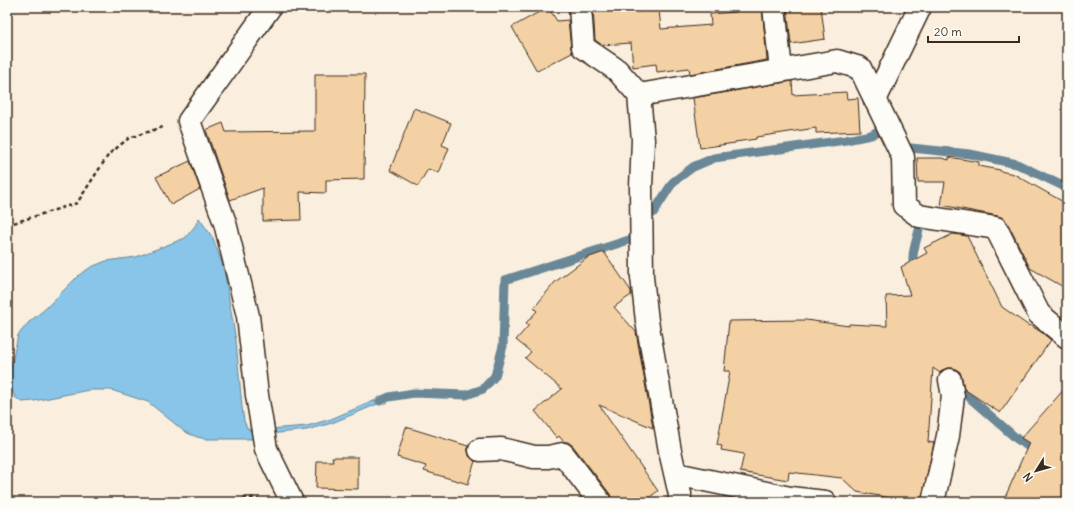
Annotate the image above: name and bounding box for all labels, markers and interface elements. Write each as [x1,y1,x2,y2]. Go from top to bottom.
scale bar [928,18,1019,44]
text: 20 m [934,24,962,39]
north arrow [1016,451,1056,491]
text: N [1020,470,1036,484]

